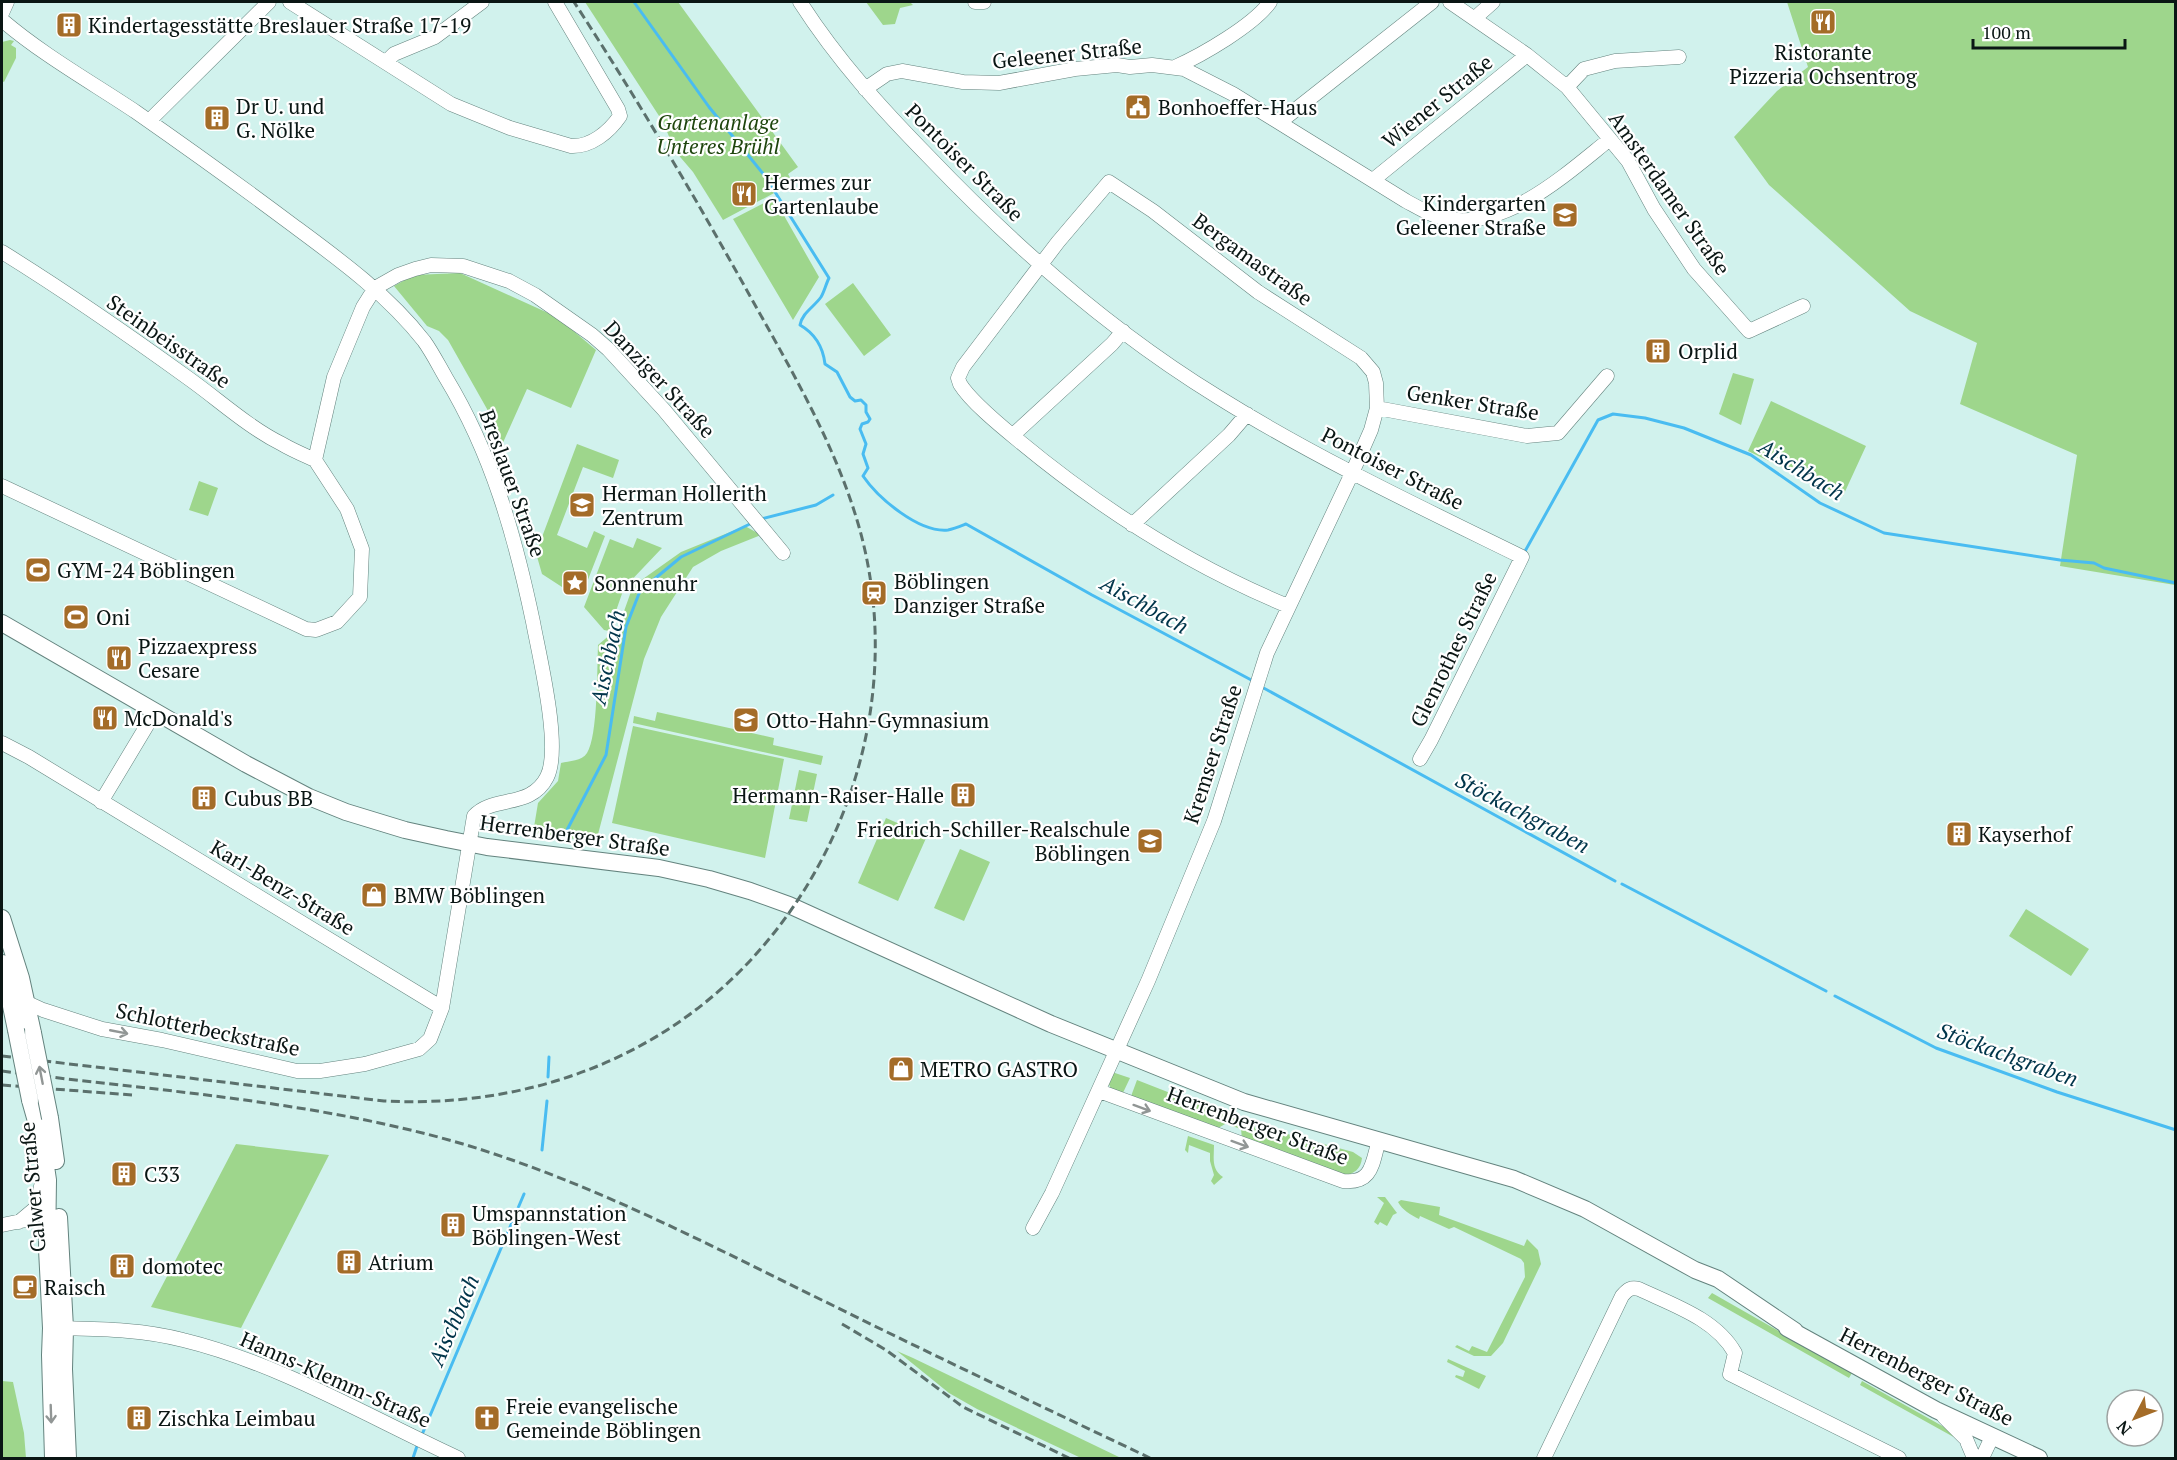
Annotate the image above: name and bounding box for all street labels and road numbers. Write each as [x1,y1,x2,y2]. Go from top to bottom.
street label: Geleener Straße [991,31,1143,75]
street label: Wiener Straße [1376,48,1498,154]
street label: Pontoiser Straße [900,97,1030,227]
street label: Amsterdamer Straße [1603,106,1737,280]
street label: Bergamastraße [1188,206,1318,312]
street label: Steinbeisstraße [101,288,237,394]
street label: Danziger Straße [598,314,722,444]
street label: Genker Straße [1405,378,1541,426]
street label: Breslauer Straße [473,405,553,561]
street label: Pontoiser Straße [1317,420,1469,516]
street label: Glenrothes Straße [1403,567,1503,731]
street label: Kremser Straße [1176,681,1248,827]
street label: Herrenberger Straße [478,808,672,862]
street label: Karl-Benz-Straße [206,833,360,941]
street label: Schlotterbeckstraße [113,996,303,1062]
street label: Herrenberger Straße [1163,1079,1353,1171]
street label: Calwer Straße [12,1121,52,1253]
street label: Herrenberger Straße [1835,1320,2019,1432]
street label: Hanns-Klemm-Straße [236,1324,436,1434]

